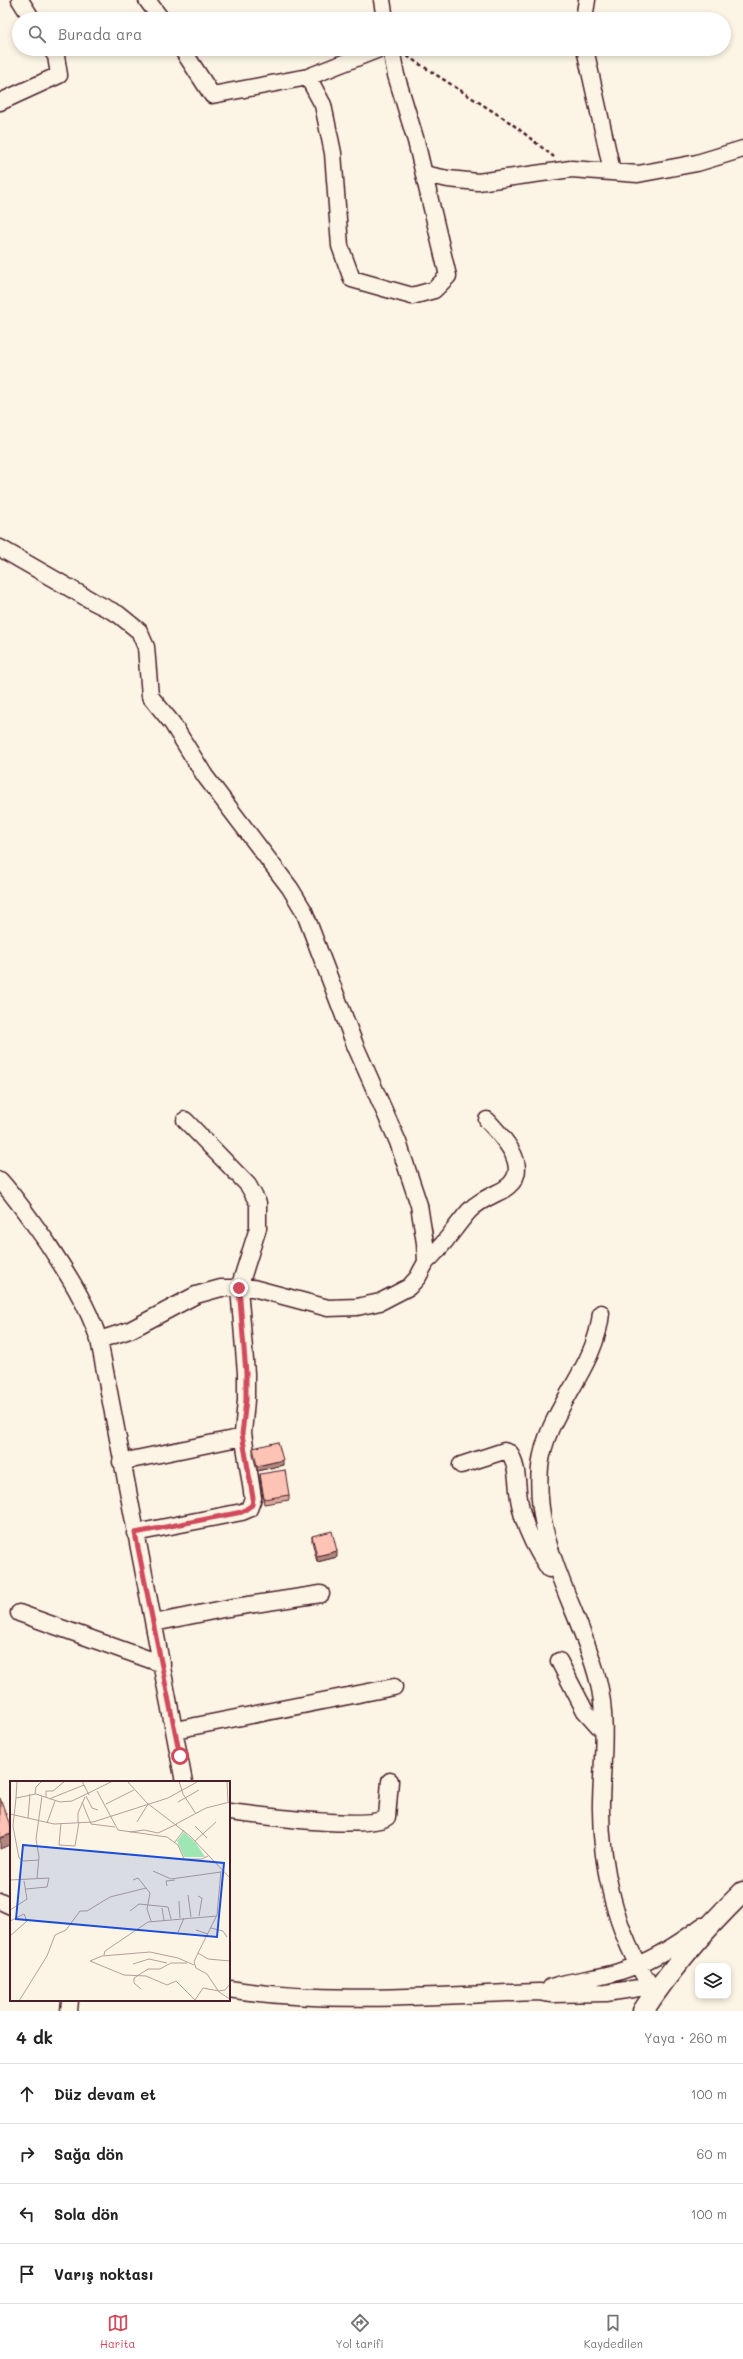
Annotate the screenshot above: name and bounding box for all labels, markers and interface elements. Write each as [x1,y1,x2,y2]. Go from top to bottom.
search box [12,12,731,56]
icon: search [26,23,48,45]
text: Burada ara [58,24,142,44]
route end [230,1279,248,1297]
route start [171,1747,189,1765]
inset map [10,1781,230,2001]
map controls [695,1963,731,1999]
button: layers [695,1963,731,1999]
text: 4 dk [16,2026,53,2048]
text: Yaya · 260 m [644,2029,727,2046]
icon: ahead [16,2083,38,2105]
text: Düz devam et [54,2084,156,2104]
text: 100 m [691,2085,727,2102]
icon: right [16,2143,38,2165]
text: Sağa dön [54,2144,123,2164]
text: 60 m [697,2145,727,2162]
icon: left [16,2203,38,2225]
text: Sola dön [54,2204,118,2224]
text: 100 m [691,2205,727,2222]
icon: arrive [16,2263,38,2285]
text: Varış noktası [54,2264,154,2284]
tab: Harita [100,2312,135,2351]
tab: Yol tarifi [335,2312,384,2351]
tab: Kaydedilen [584,2312,643,2351]

